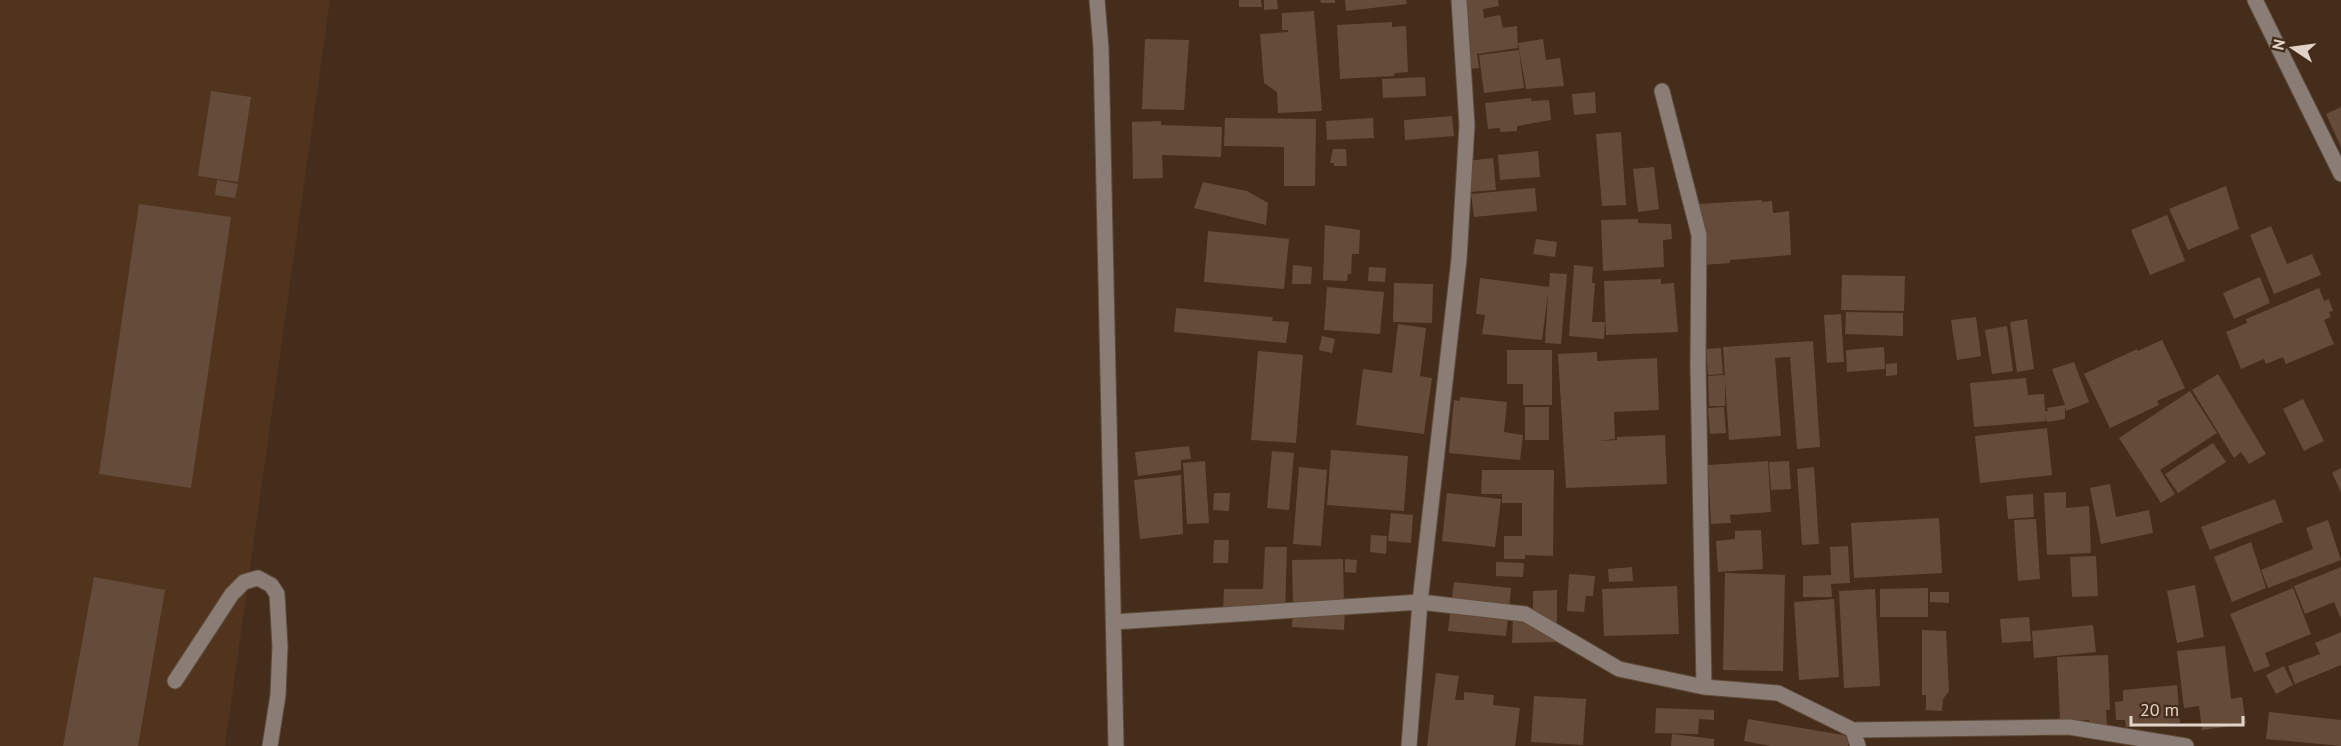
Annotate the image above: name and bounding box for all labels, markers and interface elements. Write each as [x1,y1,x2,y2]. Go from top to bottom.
north arrow [2263,18,2323,78]
text: N [2267,37,2289,52]
scale bar [2131,689,2244,727]
text: 20 m [2140,698,2179,721]

